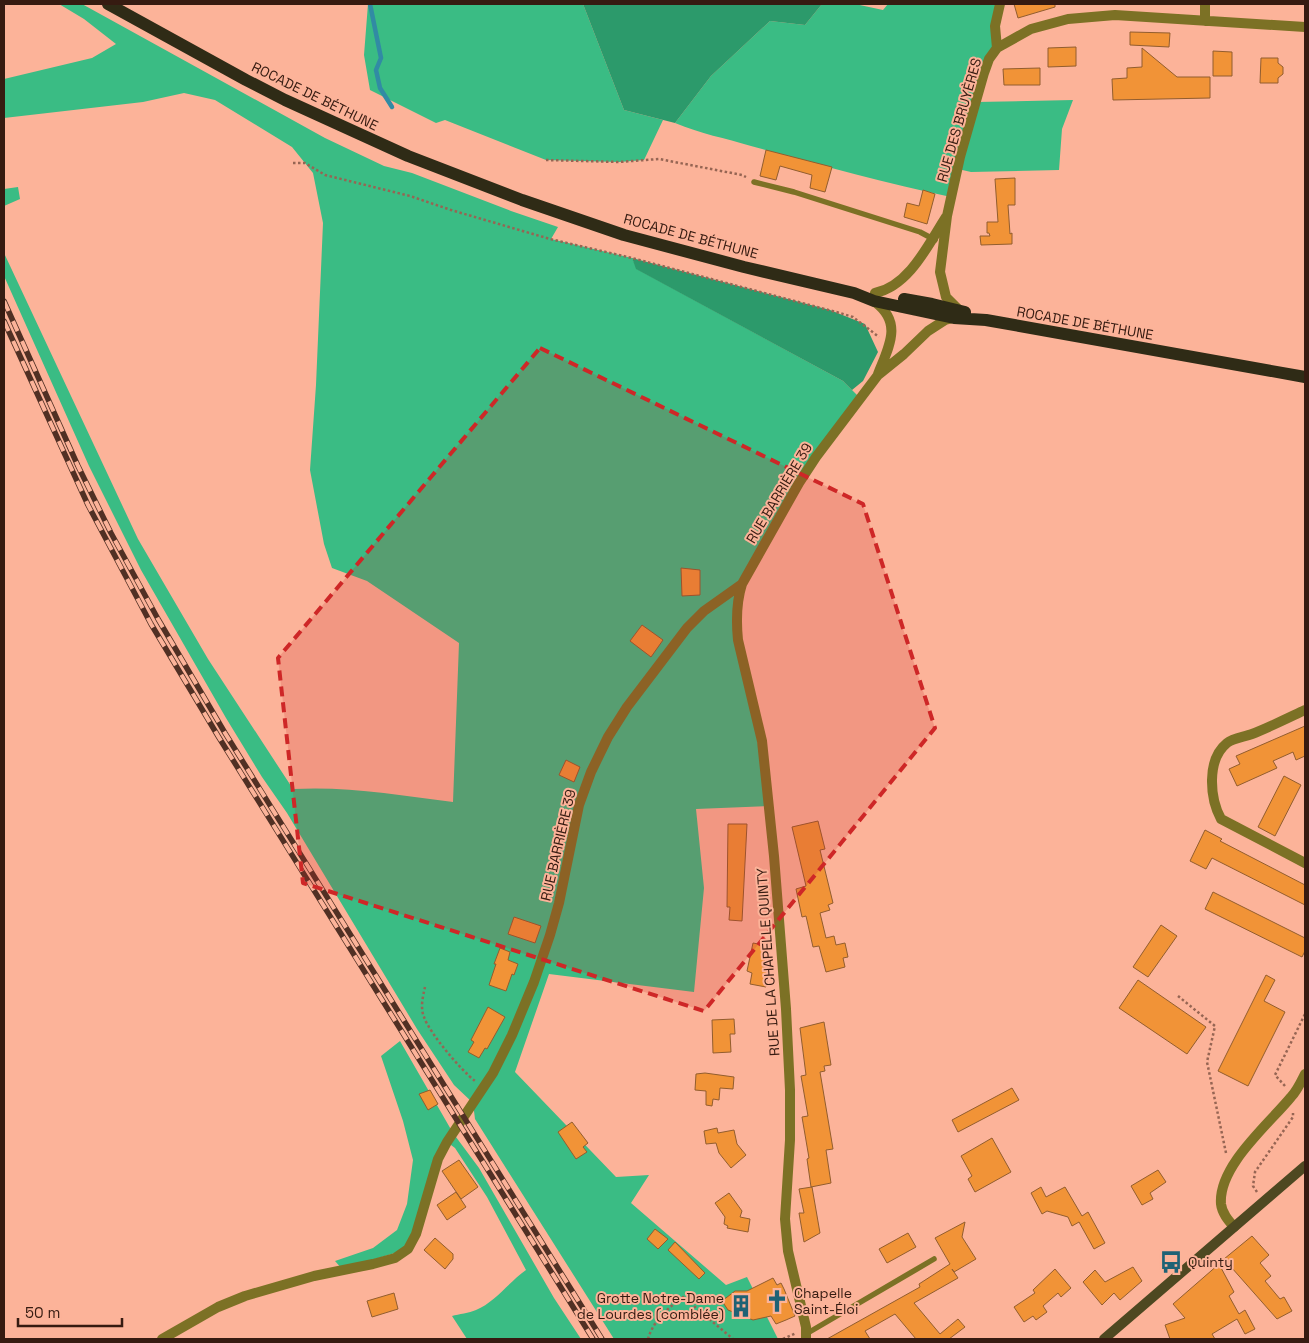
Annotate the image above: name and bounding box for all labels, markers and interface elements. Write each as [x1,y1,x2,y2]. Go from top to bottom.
street label: RUE DES BRUYÈRES [933,56,985,184]
street label: ROCADE DE BÉTHUNE [249,58,381,134]
street label: ROCADE DE BÉTHUNE [622,209,760,263]
street label: ROCADE DE BÉTHUNE [1015,302,1155,344]
street label: RUE BARRIÈRE 39 [742,440,816,546]
street label: RUE BARRIÈRE 39 [536,787,580,903]
street label: RUE DE LA CHAPELLE QUINTY [752,867,784,1057]
bus stop icon: Quinty [1158,1249,1184,1275]
place label: Quinty [1188,1253,1233,1271]
place label: Chapelle Saint-Éloi [794,1284,858,1318]
church icon: Chapelle Saint-Éloi [764,1288,790,1314]
place label: Grotte Notre-Dame de Lourdes (comblée) [577,1289,724,1323]
building icon: Grotte Notre-Dame de Lourdes (comblée) [728,1293,754,1319]
scale bar [18,1296,121,1328]
text: 50 m [25,1303,60,1322]

